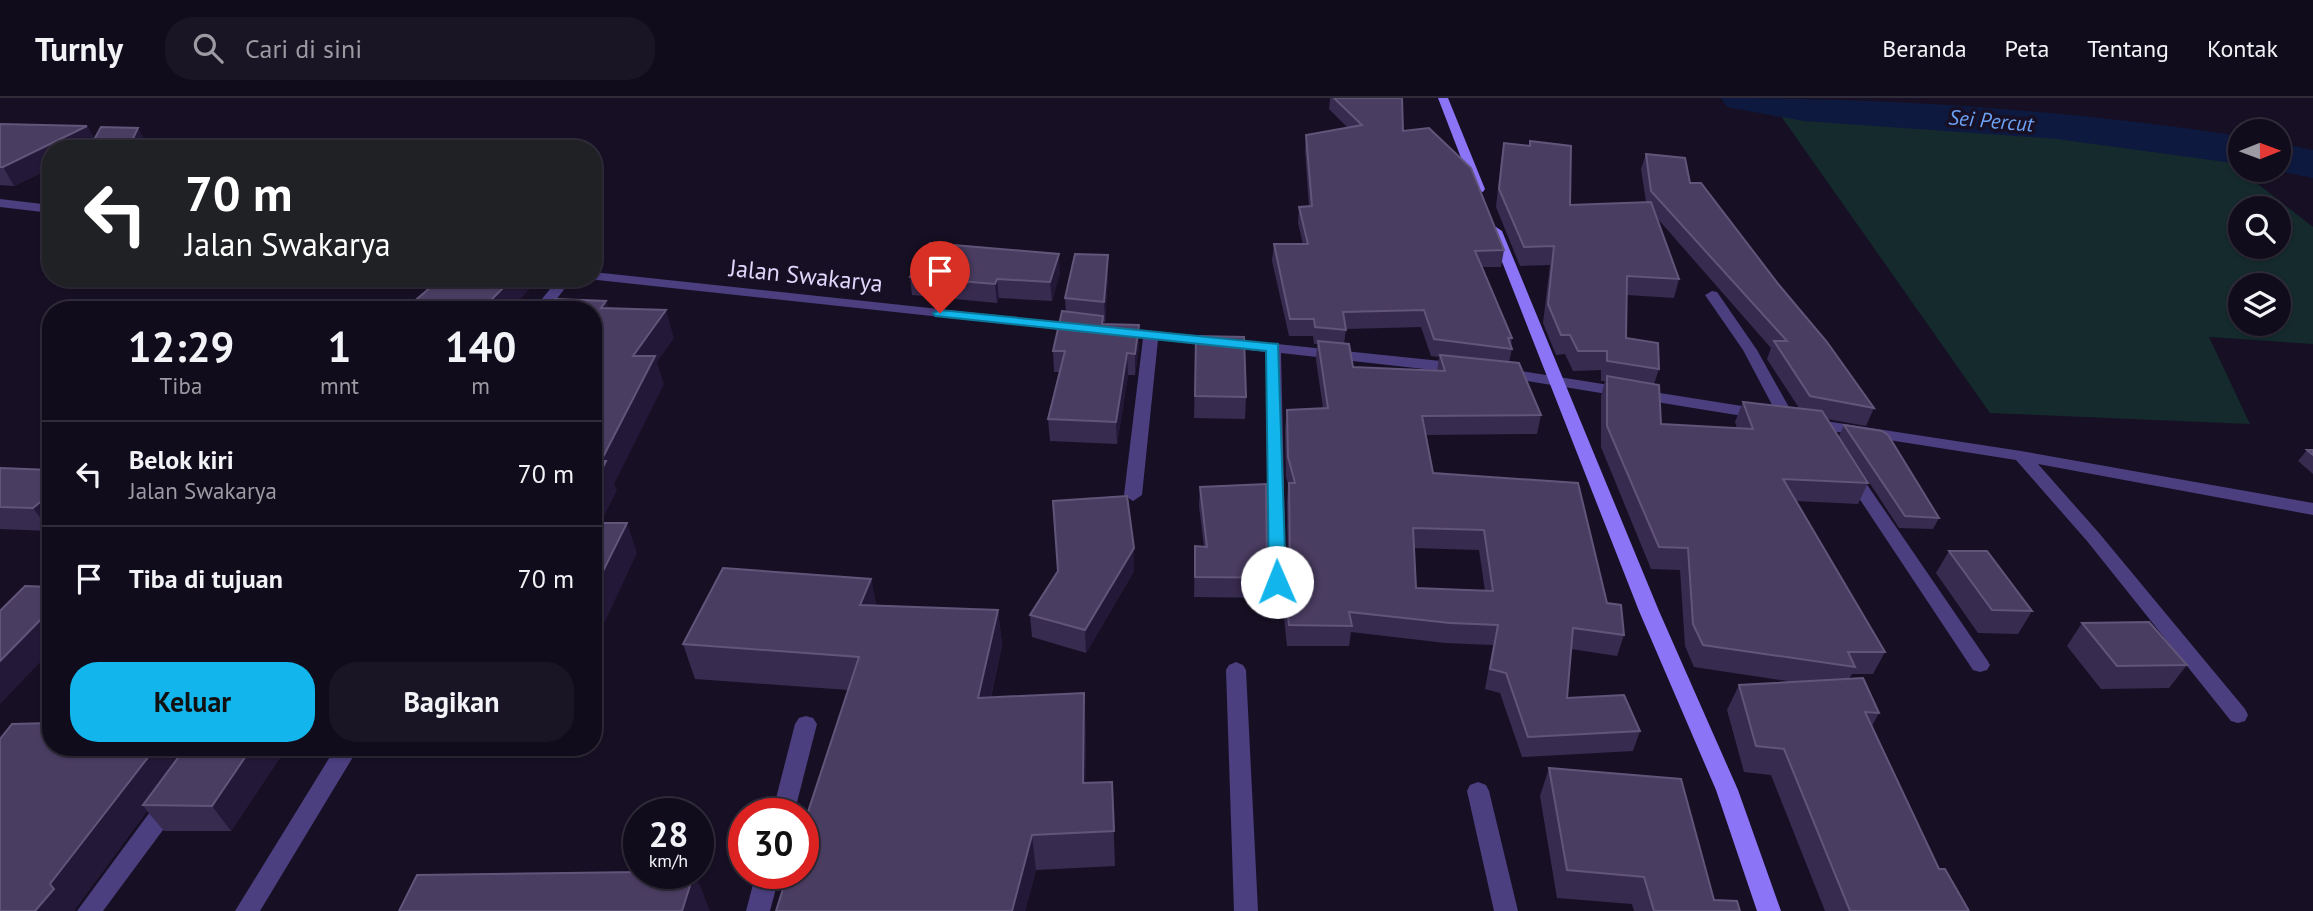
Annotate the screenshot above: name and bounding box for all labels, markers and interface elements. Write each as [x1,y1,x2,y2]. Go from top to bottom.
search box [165,17,655,80]
text: Turnly [35,27,123,70]
icon: search [189,29,227,67]
text: Cari di sini [245,32,362,65]
text: Beranda [1882,33,1967,64]
text: Peta [2005,33,2049,64]
text: Tentang [2087,33,2169,64]
text: Kontak [2207,33,2278,64]
water label: Sei Percut [1947,103,2036,138]
north arrow [2228,119,2291,182]
map controls [2228,119,2291,336]
text: 70 m [185,161,292,225]
icon: left [70,168,161,259]
button: search [2228,196,2291,259]
text: Jalan Swakarya [185,223,391,265]
pin [910,241,970,313]
street label: Jalan Swakarya [727,252,884,299]
icon: arrive [921,252,959,290]
button: layers [2228,273,2291,336]
text: 12:29 [128,319,234,374]
text: 1 [328,319,351,374]
text: 140 [445,319,516,374]
text: Tiba [160,371,202,400]
text: mnt [320,371,359,400]
text: m [471,371,490,400]
text: Belok kiri [129,443,234,476]
icon: left [70,455,108,493]
text: 70 m [518,457,574,490]
text: Jalan Swakarya [129,476,277,505]
position arrow [1240,545,1314,619]
icon: arrive [70,560,108,598]
text: Tiba di tujuan [129,562,283,595]
text: 70 m [518,562,574,595]
button: Keluar [70,662,315,742]
button: Bagikan [329,662,574,742]
speed limit sign: 30 [728,798,819,889]
text: 28 [649,811,688,857]
text: km/h [649,849,688,872]

